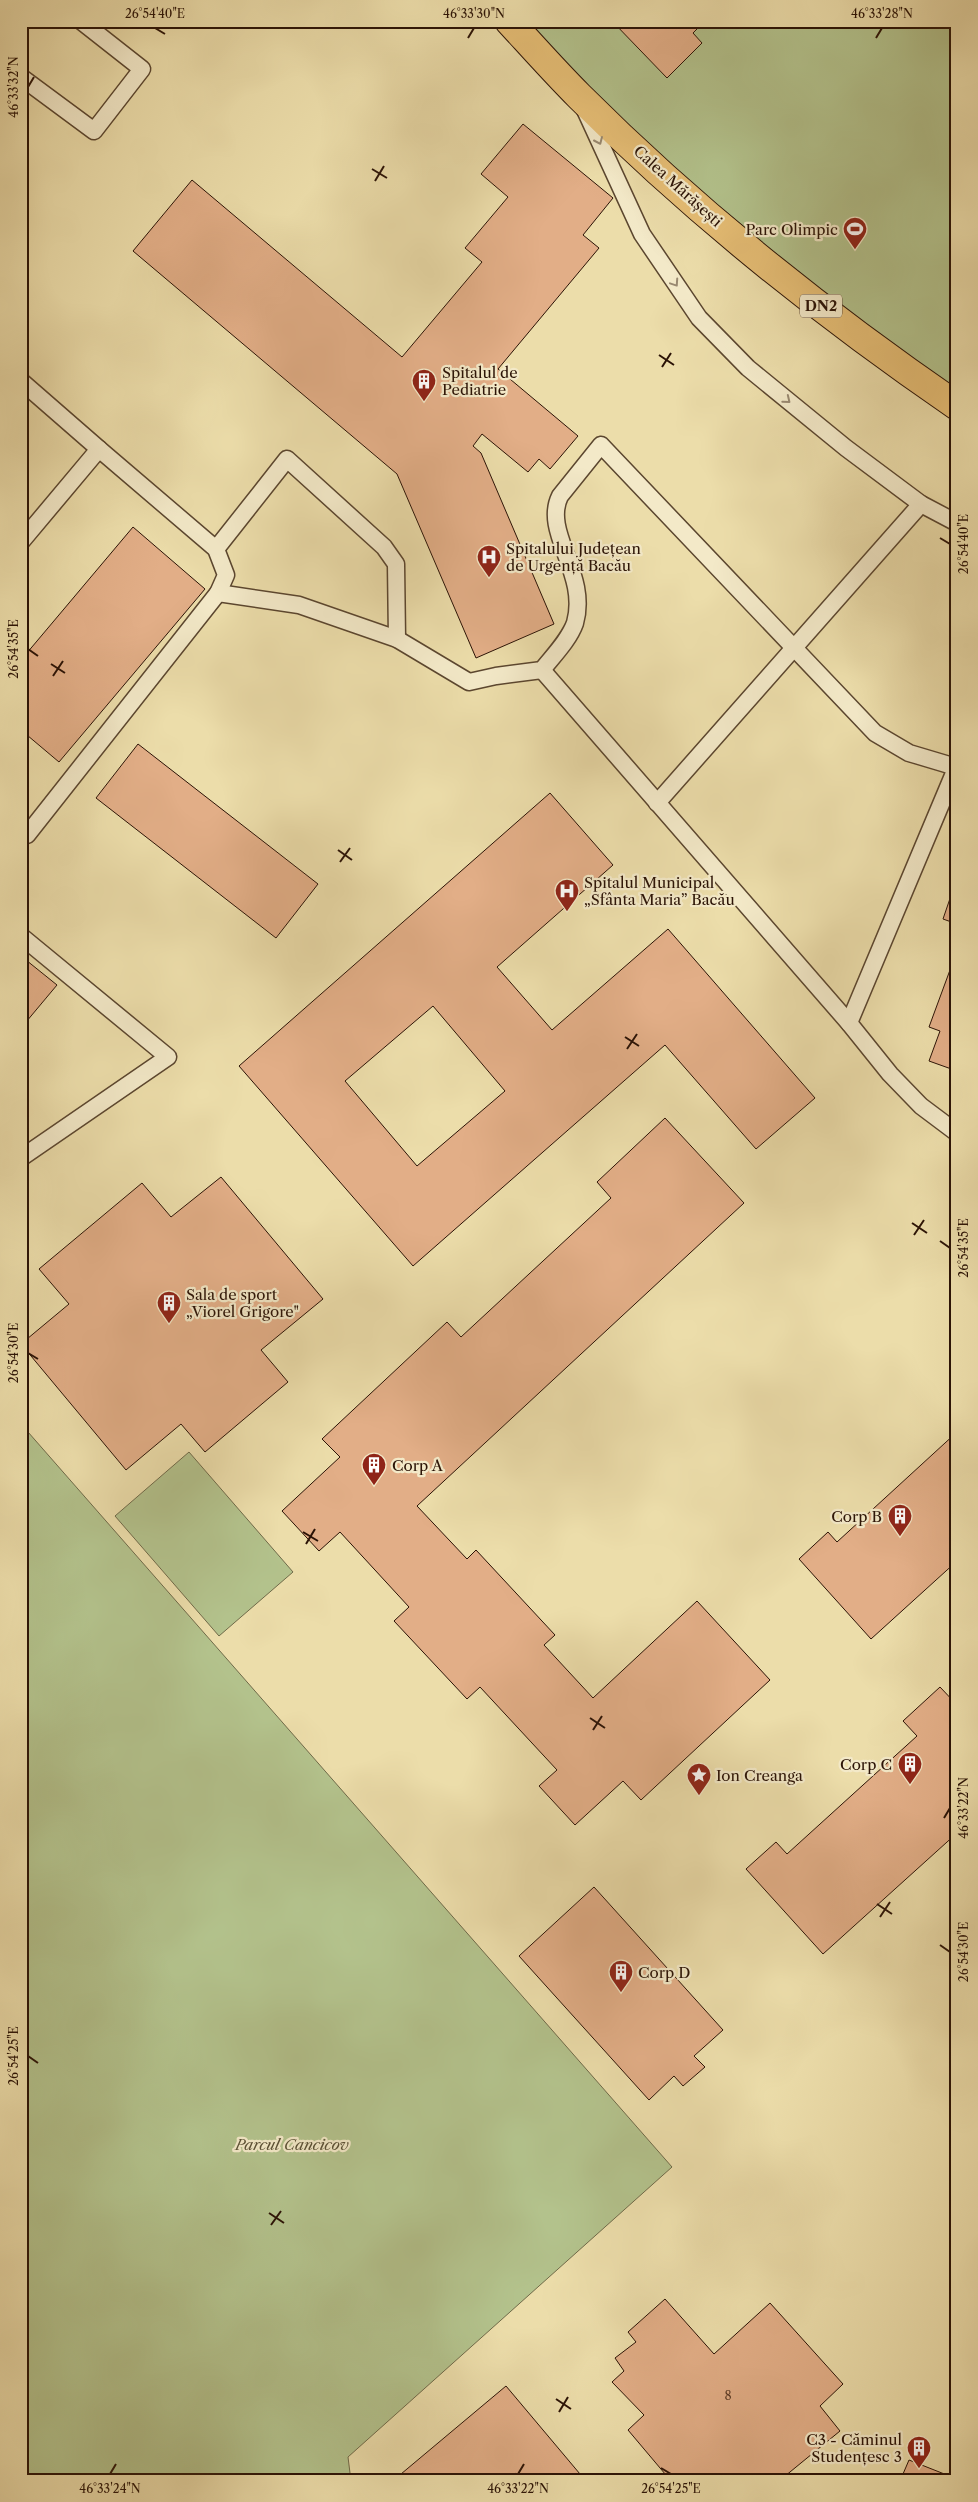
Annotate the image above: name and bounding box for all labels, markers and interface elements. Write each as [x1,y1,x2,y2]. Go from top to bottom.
text: 26°54'40"E [125,6,185,21]
text: 46°33'30"N [443,6,505,21]
text: 46°33'28"N [851,6,913,21]
text: 46°33'32"N [6,56,21,118]
one-way arrow [592,136,603,145]
street label: Calea Mărășești [630,141,726,231]
sports icon: Parc Olimpic [842,216,868,250]
place label: Parc Olimpic [745,220,838,239]
one-way arrow [669,278,678,287]
road number: DN2 [800,294,842,318]
place label: Spitalul de Pediatrie [442,363,518,399]
building icon: Spitalul de Pediatrie [411,368,437,402]
one-way arrow [781,395,790,403]
text: 26°54'40"E [956,514,971,574]
place label: Spitalului Județean de Urgență Bacău [506,539,641,575]
hospital icon: Spitalului Județean de Urgență Bacău [476,544,502,578]
text: 26°54'35"E [6,619,21,679]
place label: Spitalul Municipal „Sfânta Maria” Bacău [584,873,735,909]
hospital icon: Spitalul Municipal „Sfânta Maria” Bacău [554,878,580,912]
text: 26°54'35"E [956,1218,971,1278]
place label: Sala de sport „Viorel Grigore" [186,1285,299,1321]
building icon: Sala de sport „Viorel Grigore" [156,1290,182,1324]
text: 26°54'30"E [6,1323,21,1383]
building icon: Corp A [361,1452,387,1486]
place label: Corp A [392,1456,444,1475]
building icon: Corp B [887,1503,913,1537]
place label: Corp B [831,1507,882,1526]
building icon: Corp C [897,1751,923,1785]
place label: Corp C [840,1755,892,1774]
place icon: Ion Creanga [686,1762,712,1796]
place label: Ion Creanga [716,1766,803,1785]
text: 46°33'22"N [956,1777,971,1839]
text: 26°54'30"E [956,1922,971,1982]
building icon: Corp D [608,1959,634,1993]
place label: Corp D [638,1963,690,1982]
text: 26°54'25"E [6,2026,21,2086]
park label: Parcul Cancicov [234,2135,349,2154]
house number: 8 [724,2388,732,2403]
place label: C3 - Căminul Studențesc 3 [806,2430,903,2466]
building icon: C3 - Căminul Studențesc 3 [906,2435,932,2469]
text: 46°33'24"N [79,2481,141,2496]
text: 46°33'22"N [487,2481,549,2496]
text: 26°54'25"E [641,2481,701,2496]

